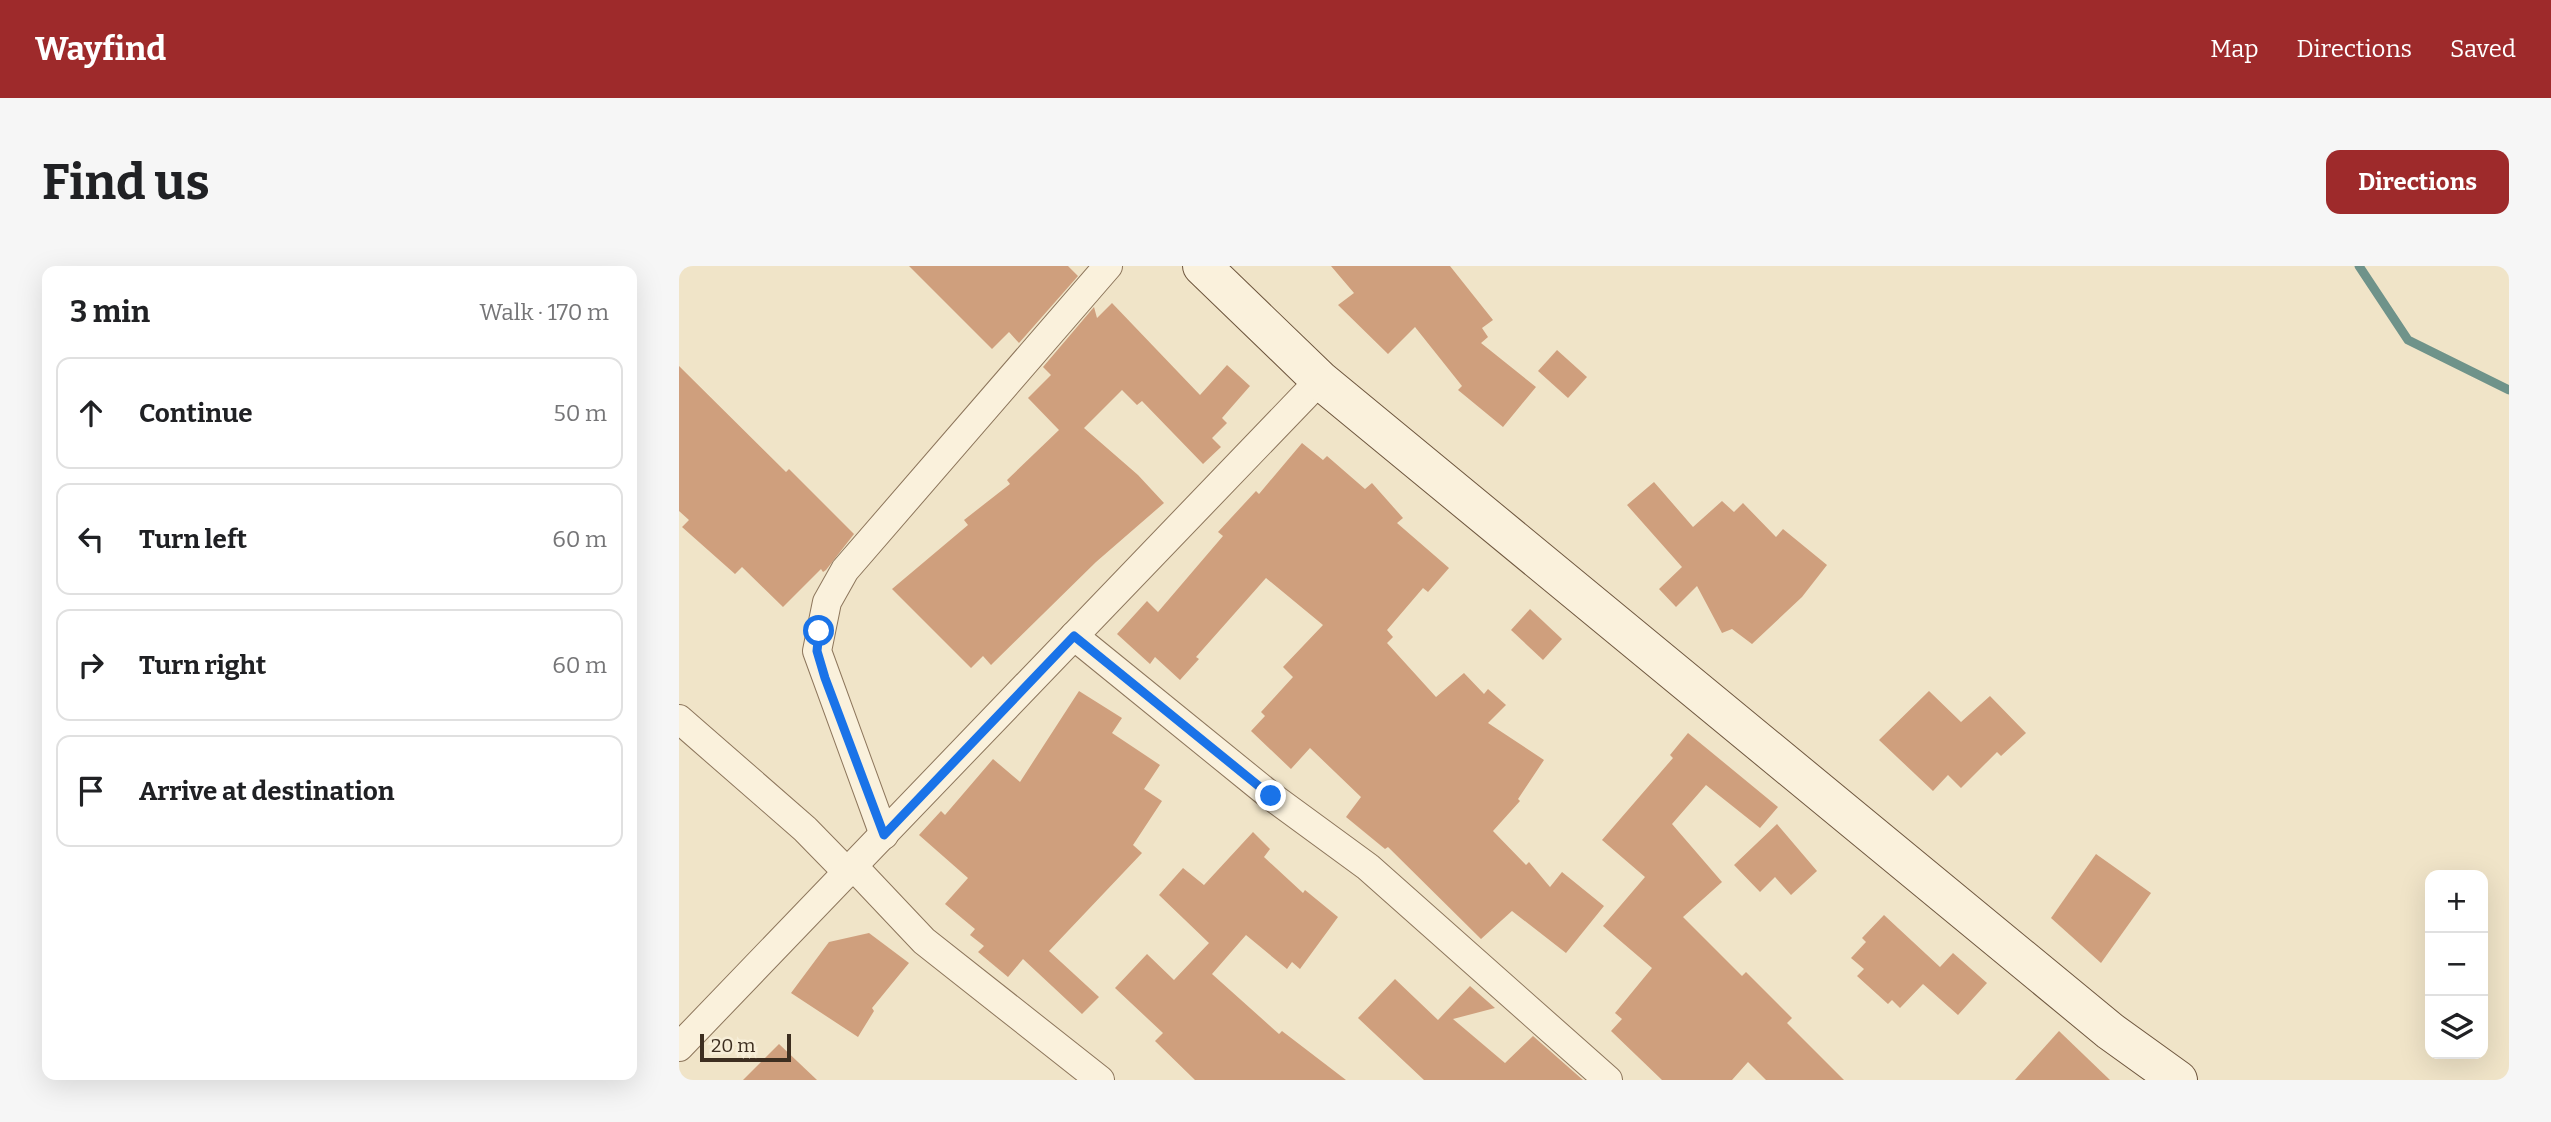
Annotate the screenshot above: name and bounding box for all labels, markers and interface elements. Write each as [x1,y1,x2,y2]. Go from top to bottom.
text: Wayfind [35,29,166,69]
text: Map [2210,35,2259,63]
text: Directions [2297,35,2412,63]
text: Saved [2450,35,2516,63]
button: Directions [2326,150,2509,214]
text: Find us [42,153,210,212]
text: 3 min [70,294,150,330]
text: Walk · 170 m [480,298,609,326]
icon: ahead [72,394,110,432]
text: Continue [139,398,253,429]
text: 50 m [553,399,607,427]
icon: left [72,520,110,558]
text: Turn left [139,524,247,555]
text: 60 m [552,525,607,553]
route start [803,615,834,646]
icon: right [72,646,110,684]
text: Turn right [139,650,266,681]
text: 60 m [552,651,607,679]
icon: arrive [72,772,110,810]
text: Arrive at destination [139,776,394,807]
route end [1255,780,1286,811]
map controls [2425,870,2488,1059]
button: + [2425,870,2488,933]
button: − [2425,933,2488,996]
button: layers [2425,996,2488,1059]
scale bar [700,1031,791,1063]
text: 20 m [711,1034,755,1057]

